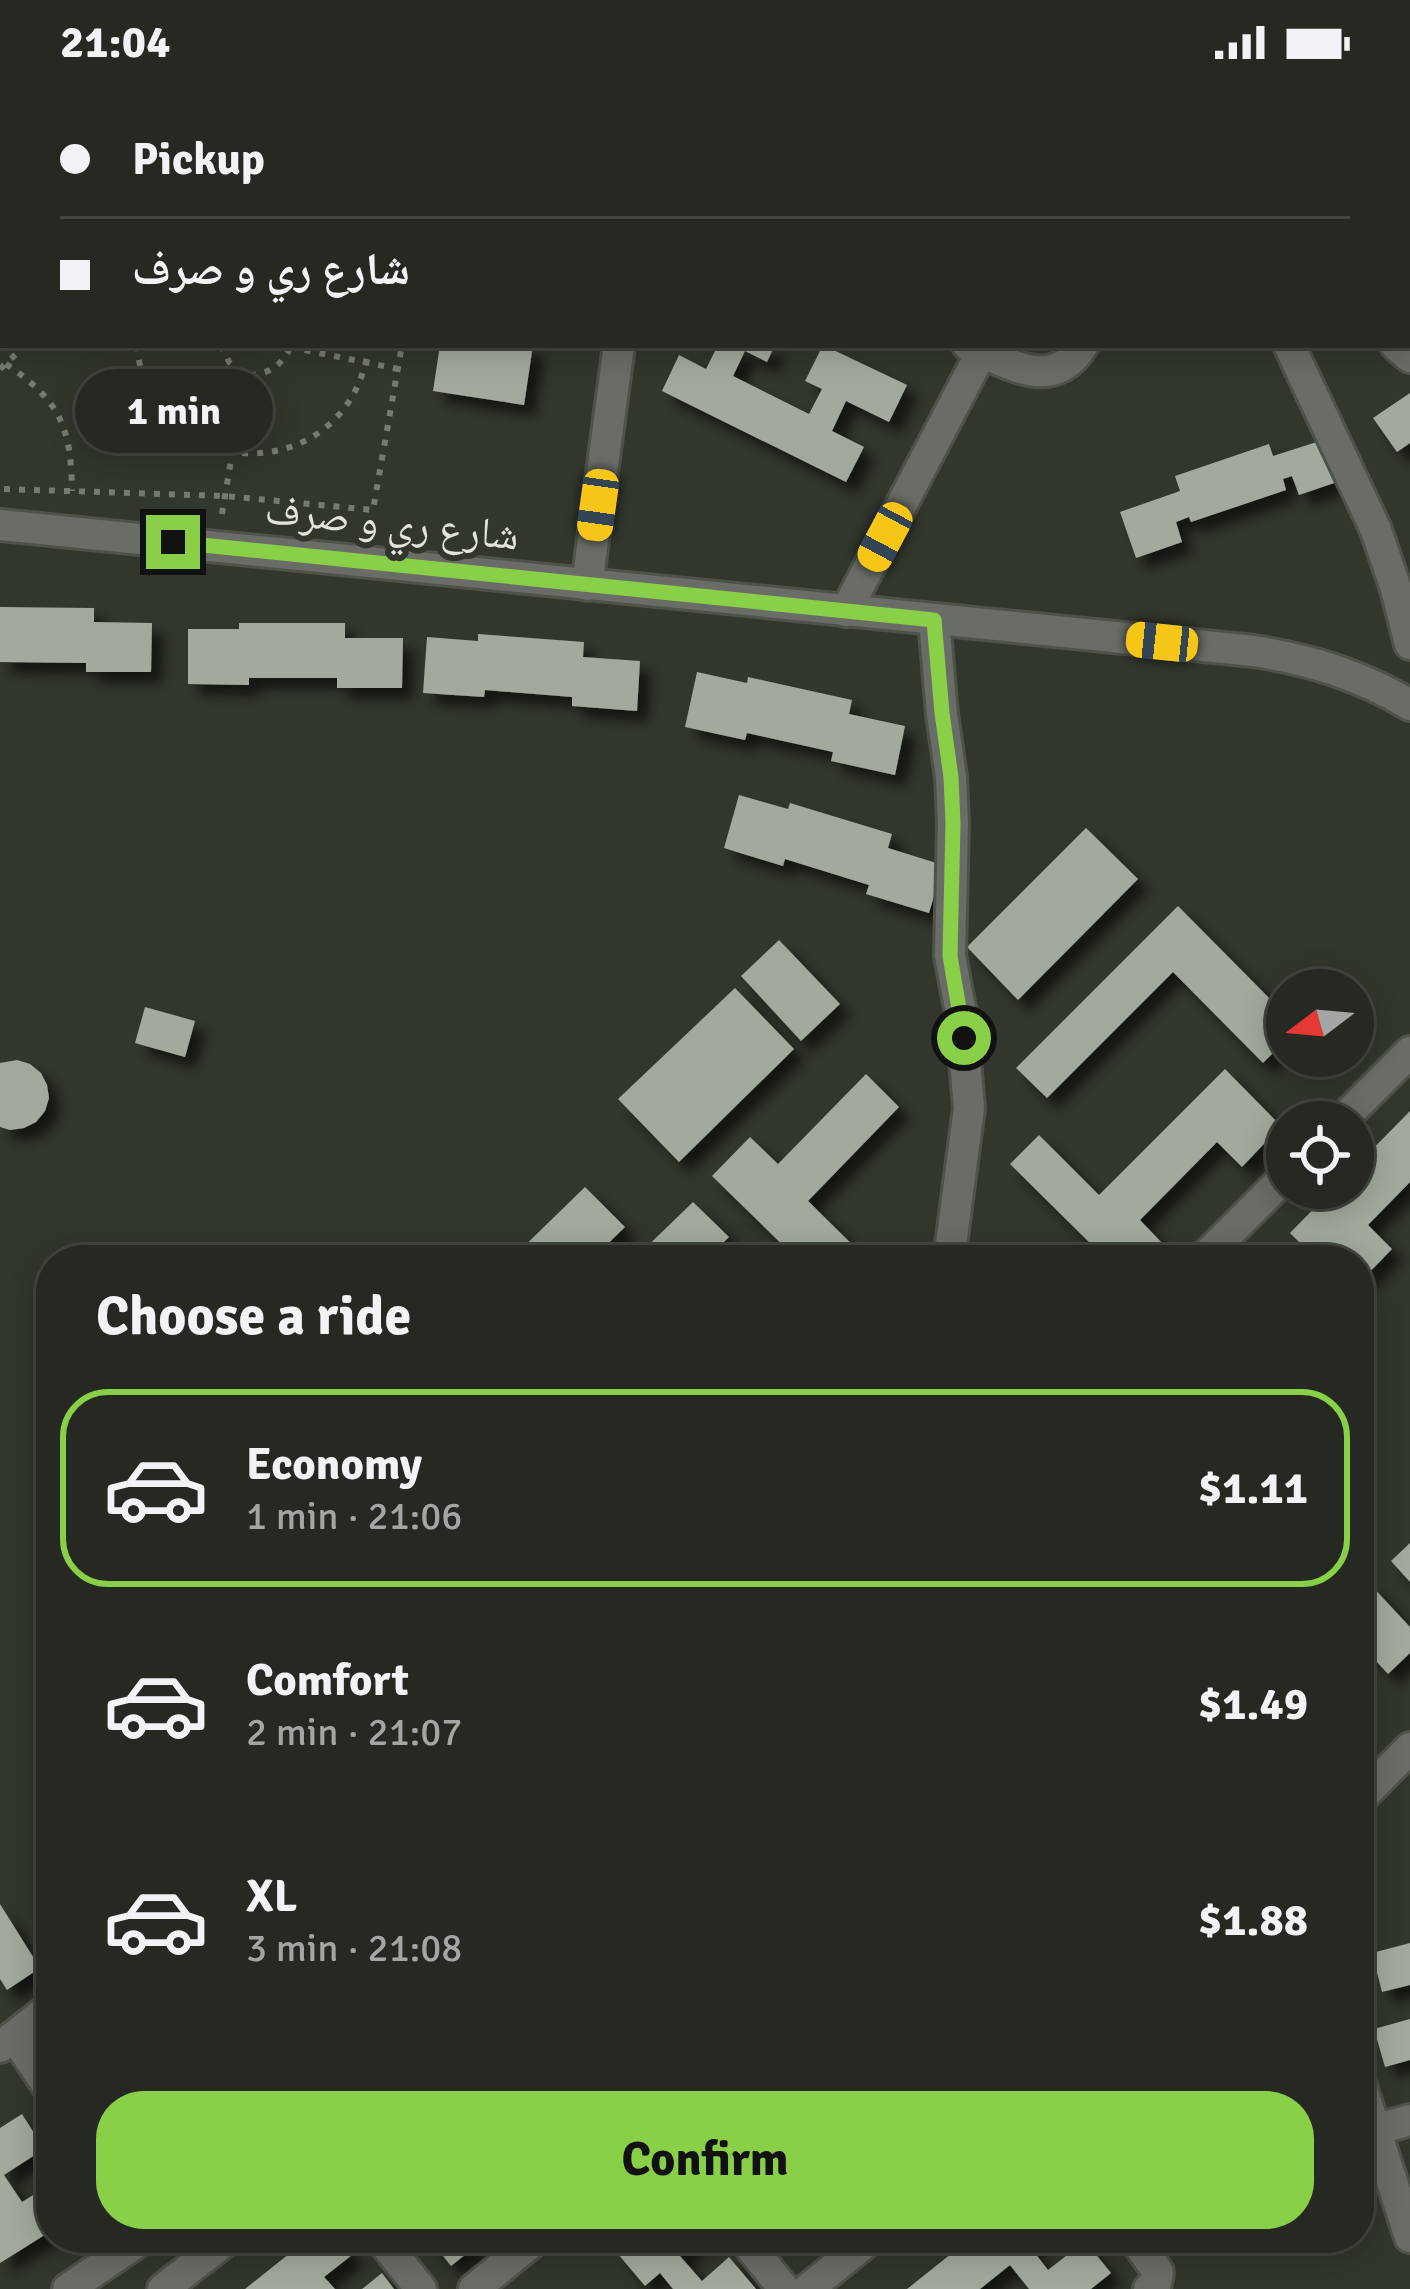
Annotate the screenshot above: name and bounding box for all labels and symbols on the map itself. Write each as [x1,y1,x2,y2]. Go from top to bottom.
callout: 1 min [74,368,272,452]
car [575,467,621,543]
street label: شارع ري و صرف [262,484,521,568]
car [852,497,918,577]
route end [146,515,200,569]
car [1124,620,1200,664]
north arrow [1266,969,1374,1077]
route start [937,1011,991,1065]

